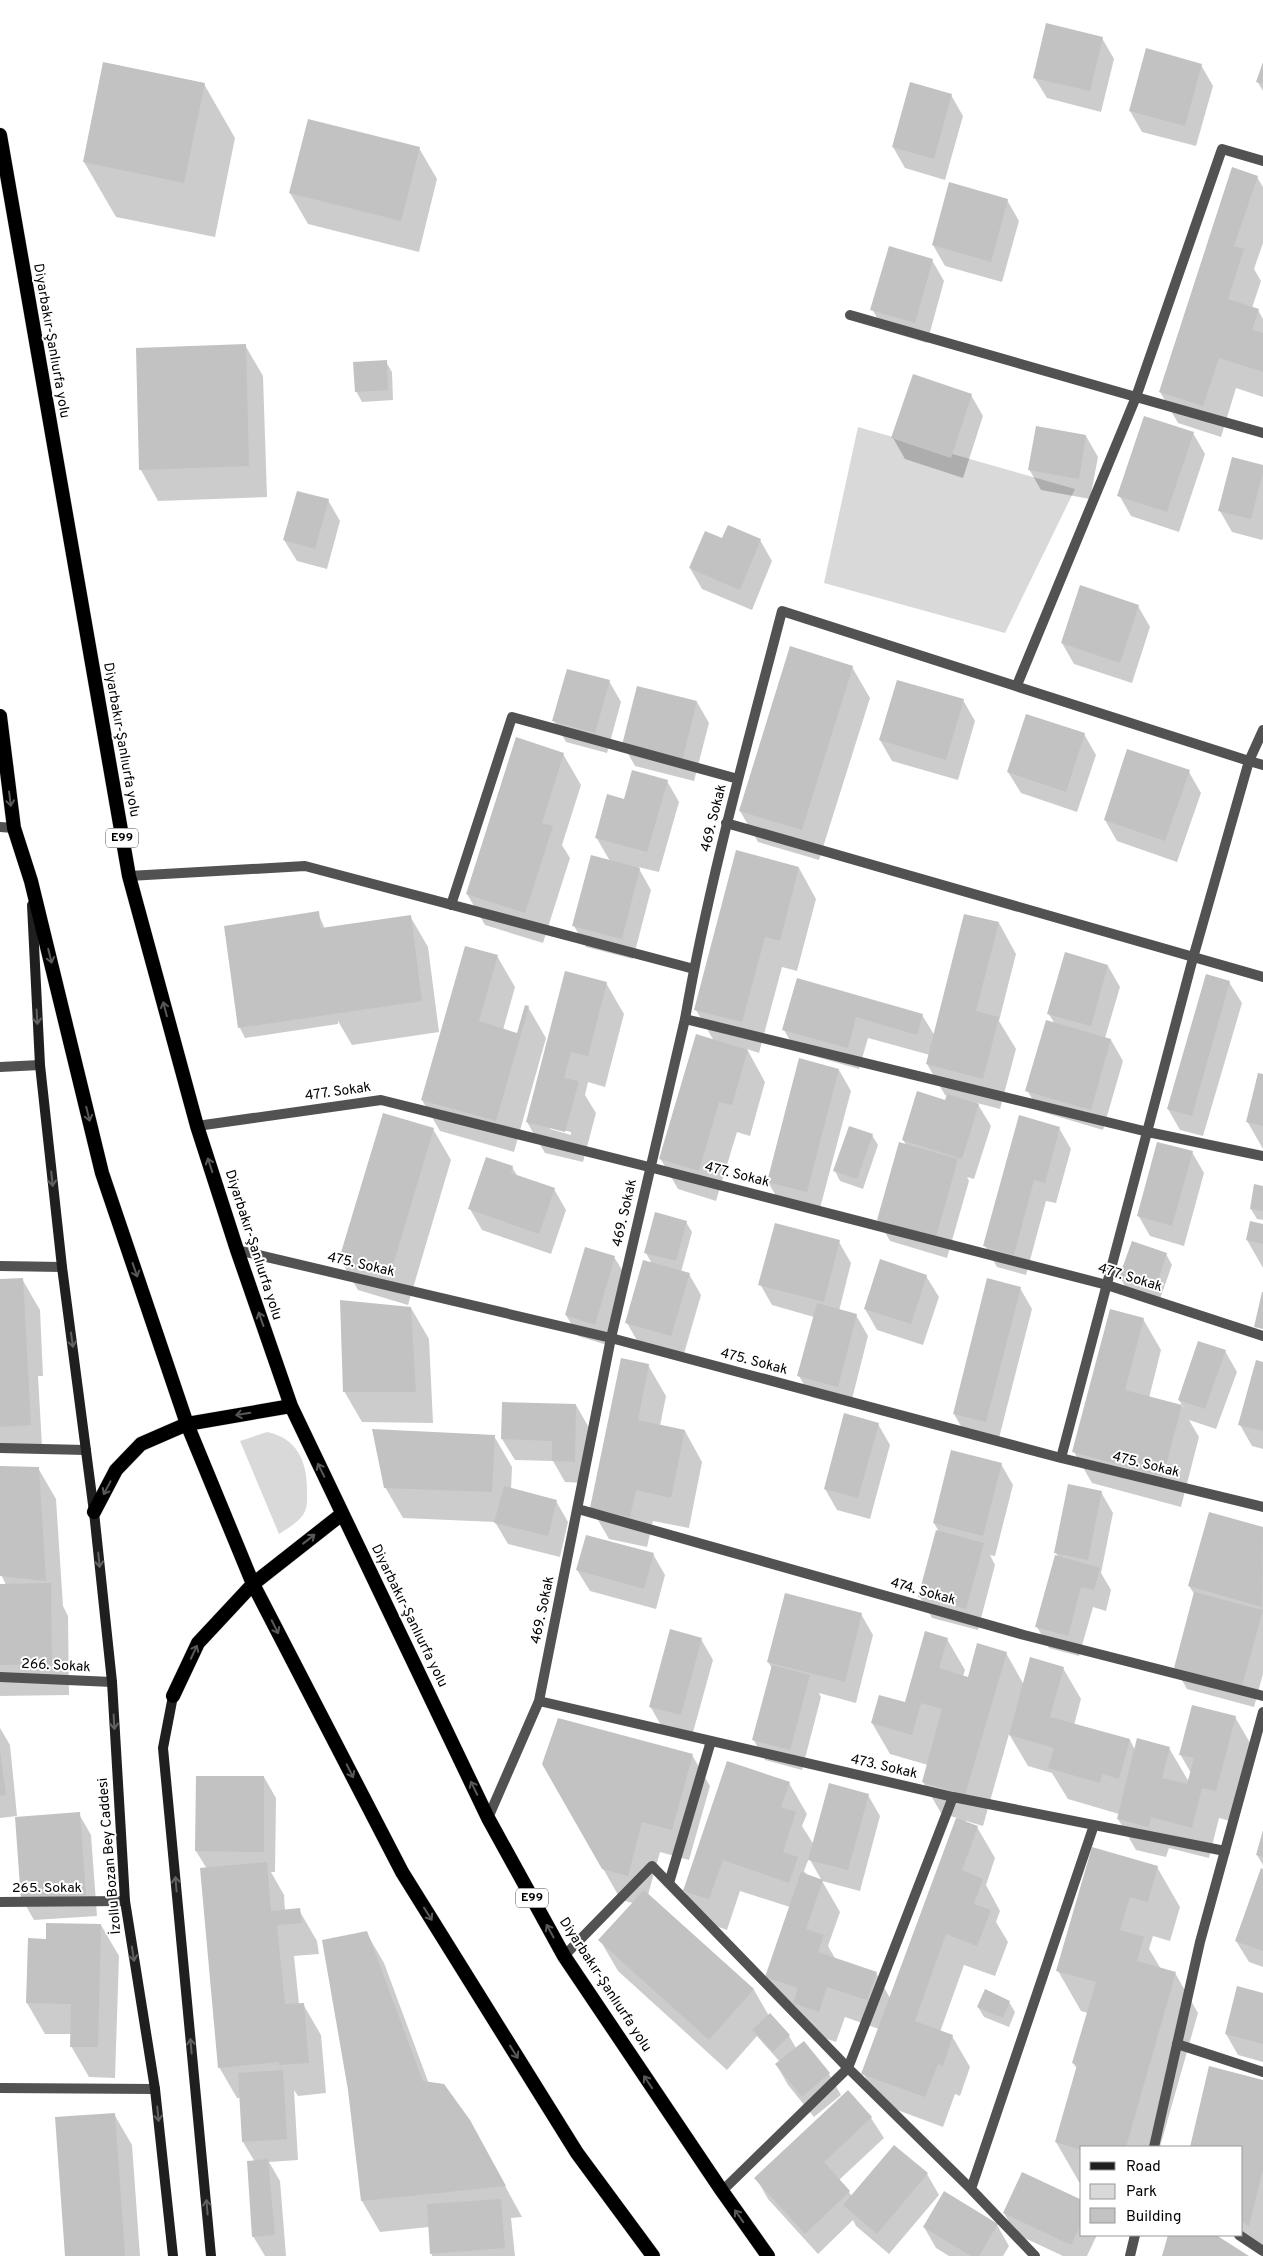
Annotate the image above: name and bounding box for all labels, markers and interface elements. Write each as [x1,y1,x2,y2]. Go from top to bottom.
street label: Diyarbakır-Şanlıurfa yolu [29,262,73,420]
street label: Diyarbakır-Şanlıurfa yolu [99,661,143,819]
street label: 469. Sokak [697,782,731,854]
one-way arrow [5,791,15,807]
road number: E99 [106,828,138,848]
one-way arrow [46,948,55,964]
one-way arrow [160,1001,169,1017]
one-way arrow [33,1009,42,1025]
street label: 477. Sokak [304,1079,372,1105]
one-way arrow [84,1106,93,1122]
one-way arrow [204,1157,214,1173]
street label: 477. Sokak [703,1159,771,1191]
street label: Diyarbakır-Şanlıurfa yolu [221,1168,285,1322]
one-way arrow [47,1171,57,1187]
street label: 469. Sokak [609,1177,641,1249]
street label: 475. Sokak [326,1249,396,1281]
street label: 477. Sokak [1096,1260,1164,1296]
one-way arrow [131,1261,140,1277]
one-way arrow [255,1311,265,1327]
one-way arrow [67,1332,77,1348]
street label: 475. Sokak [719,1345,789,1379]
one-way arrow [235,1410,251,1420]
street label: 475. Sokak [1111,1448,1181,1482]
one-way arrow [316,1463,325,1478]
one-way arrow [101,1480,111,1494]
one-way arrow [303,1534,316,1545]
street label: Diyarbakır-Şanlıurfa yolu [367,1542,451,1690]
one-way arrow [94,1552,104,1568]
street label: 469. Sokak [527,1574,559,1646]
street label: 474. Sokak [888,1575,958,1609]
one-way arrow [271,1619,280,1634]
one-way arrow [190,1645,199,1660]
street label: 266. Sokak [21,1656,91,1676]
one-way arrow [109,1714,119,1730]
street label: 473. Sokak [849,1751,919,1783]
one-way arrow [346,1763,355,1778]
street label: İzollu Bozan Bey Caddesi [94,1777,125,1935]
one-way arrow [468,1780,478,1795]
one-way arrow [171,1876,181,1892]
street label: 265. Sokak [12,1880,82,1897]
road number: E99 [516,1889,548,1908]
one-way arrow [423,1906,433,1920]
street label: Diyarbakır-Şanlıurfa yolu [555,1915,655,2055]
one-way arrow [545,1924,554,1939]
one-way arrow [128,1945,138,1961]
one-way arrow [187,2038,196,2054]
one-way arrow [509,2044,519,2058]
one-way arrow [643,2075,653,2089]
one-way arrow [153,2106,162,2122]
legend [1080,2146,1243,2236]
text: Road [1126,2158,1161,2177]
text: Park [1126,2183,1157,2202]
one-way arrow [202,2200,212,2216]
text: Building [1126,2208,1181,2227]
one-way arrow [734,2209,744,2223]

